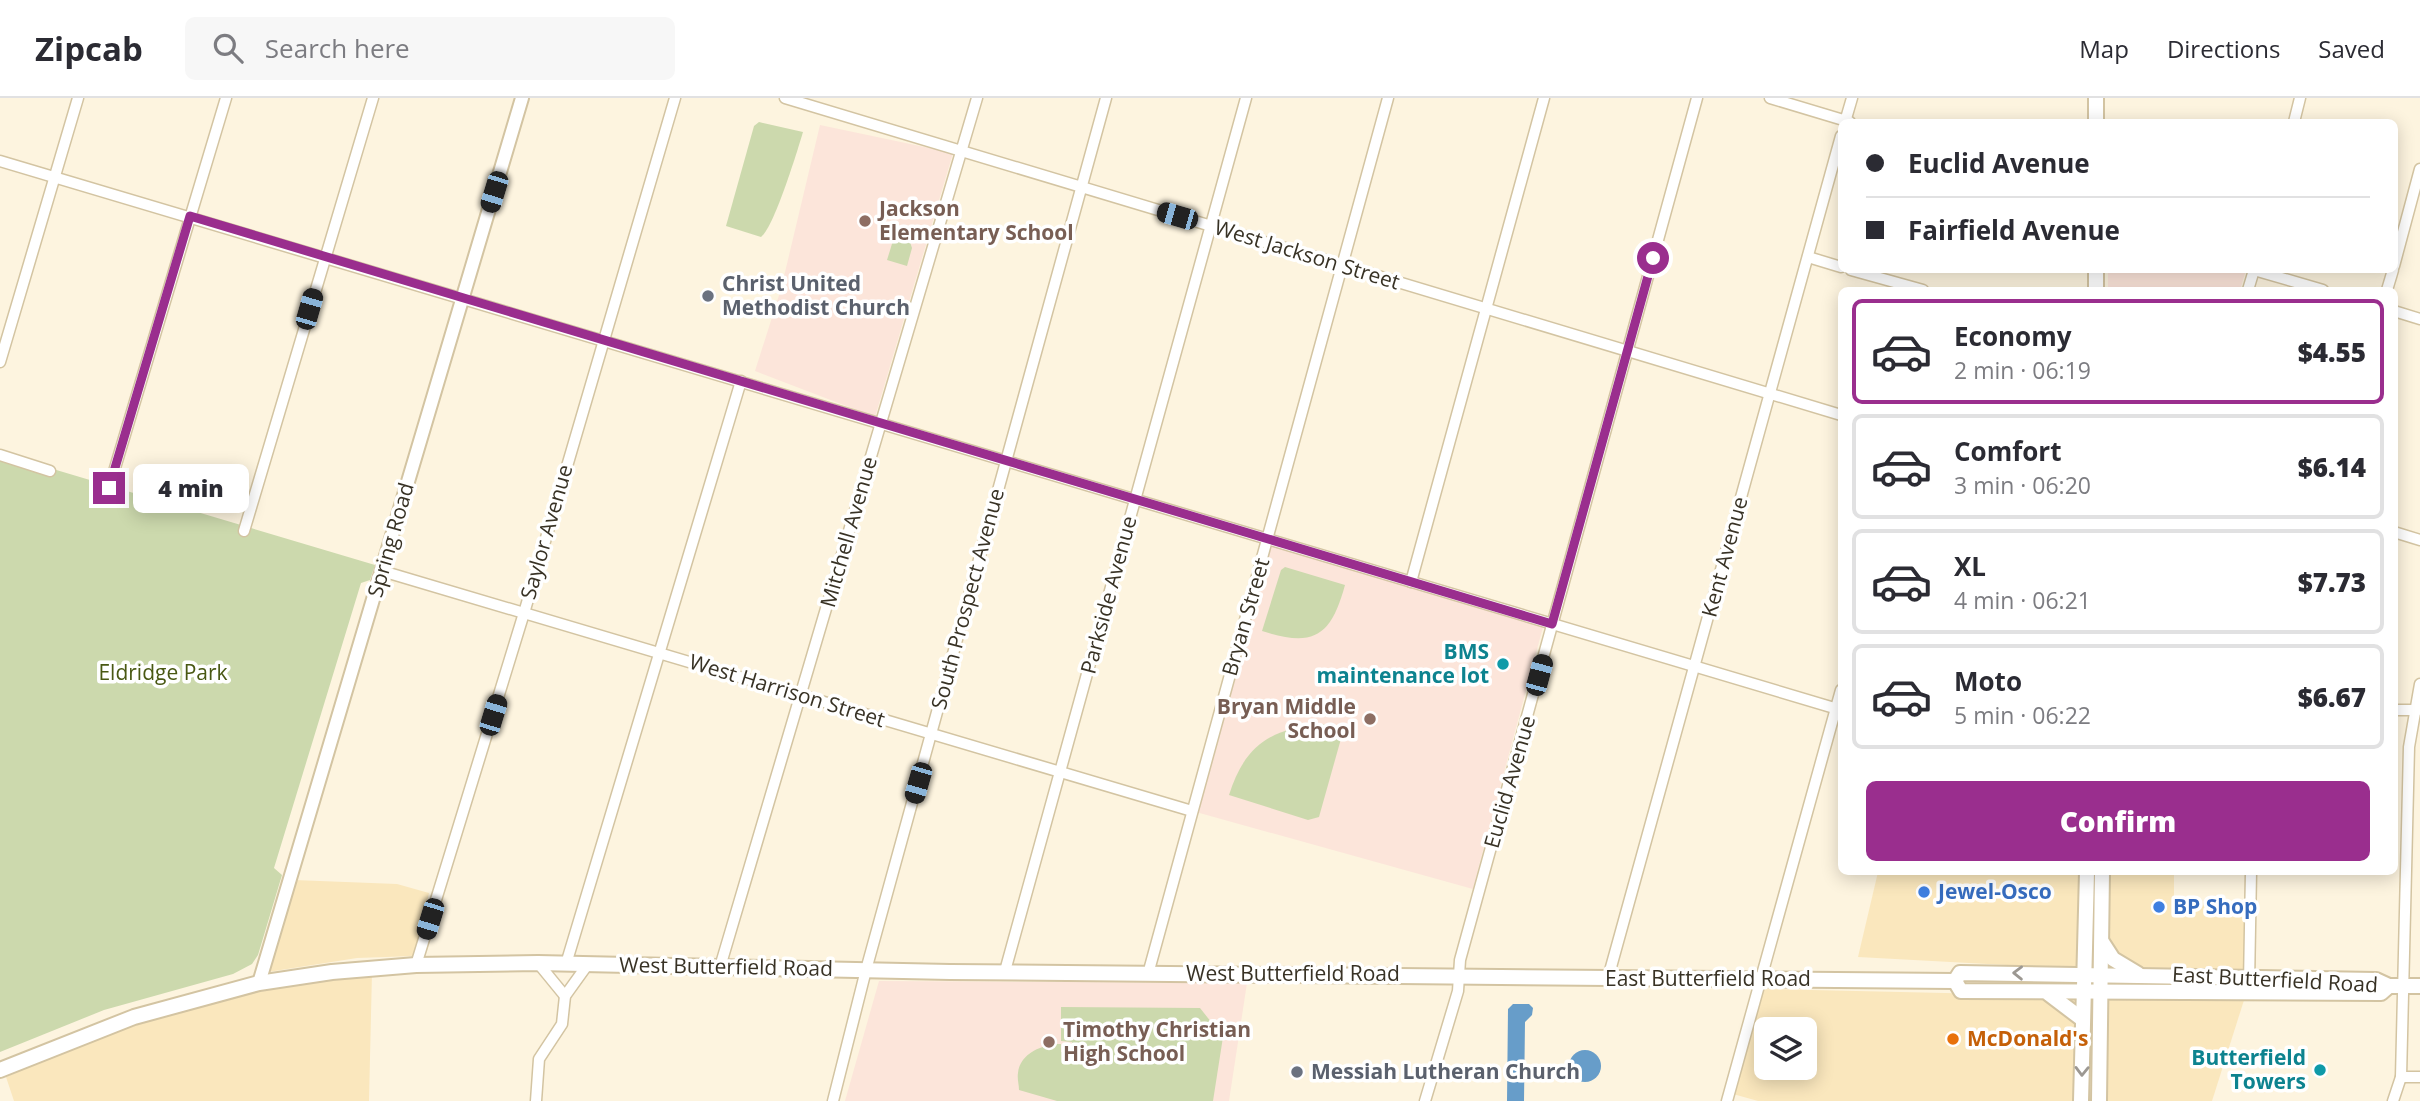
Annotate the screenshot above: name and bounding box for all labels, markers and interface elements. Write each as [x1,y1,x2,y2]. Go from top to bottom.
search box [185,17,675,80]
text: Zipcab [35,26,143,71]
icon: search [209,29,247,67]
text: Search here [265,30,410,66]
text: Map [2079,32,2129,65]
text: Directions [2167,32,2280,65]
text: Saved [2318,32,2385,65]
text: Euclid Avenue [1908,145,2090,181]
car [478,169,511,215]
place label: Jackson Elementary School [877,194,1074,246]
car [1154,200,1201,232]
text: Fairfield Avenue [1908,212,2120,248]
marker: Jackson Elementary School [857,213,873,229]
street label: West Jackson Street [1211,213,1403,296]
route start [1637,242,1669,274]
place label: Christ United Methodist Church [722,269,910,321]
car [294,286,325,332]
marker: Christ United Methodist Church [700,288,716,304]
text: Economy [1954,318,2072,354]
icon: car [1870,320,1933,383]
text: $4.55 [2298,334,2366,370]
text: 2 min · 06:19 [1954,354,2091,386]
text: Comfort [1954,433,2061,469]
icon: car [1870,435,1933,498]
text: $6.14 [2298,449,2366,485]
street label: Mitchell Avenue [813,453,883,610]
street label: Saylor Avenue [513,461,579,602]
callout: 4 min [134,464,249,512]
text: 3 min · 06:20 [1954,469,2091,501]
route end [93,472,125,504]
text: 4 min [158,472,224,504]
street label: Spring Road [360,479,420,600]
street label: South Prospect Avenue [924,485,1010,712]
street label: Kent Avenue [1695,493,1754,620]
street label: Parkside Avenue [1073,513,1143,677]
text: XL [1954,548,1986,584]
icon: car [1870,550,1933,613]
street label: Bryan Street [1215,555,1275,679]
text: $7.73 [2298,564,2366,600]
text: 4 min · 06:21 [1954,584,2091,616]
place label: BMS maintenance lot [1316,637,1489,689]
street label: West Harrison Street [686,647,889,733]
car [1524,652,1555,698]
marker: BMS maintenance lot [1495,656,1511,672]
park label: Eldridge Park [98,658,228,686]
text: Moto [1954,663,2022,699]
icon: car [1870,665,1933,728]
text: $6.67 [2298,679,2366,715]
car [477,692,510,738]
place label: Bryan Middle School [1217,692,1356,744]
text: 5 min · 06:22 [1954,699,2091,731]
marker: Bryan Middle School [1362,711,1378,727]
street label: Euclid Avenue [1477,712,1541,851]
car [903,760,934,806]
button: Confirm [1866,781,2370,861]
place label: Jewel-Osco [1936,877,2052,905]
marker: Jewel-Osco [1916,884,1932,900]
place label: BP Shop [2173,892,2257,920]
car [414,896,447,942]
marker: BP Shop [2151,899,2167,915]
street label: West Butterfield Road [619,950,833,982]
street label: West Butterfield Road [1186,959,1400,987]
street label: East Butterfield Road [2171,960,2379,998]
street label: East Butterfield Road [1605,964,1811,992]
one-way arrow [2012,965,2022,981]
place label: Timothy Christian High School [1063,1015,1251,1067]
map controls [1754,1017,1817,1080]
button: layers [1754,1017,1817,1080]
place label: McDonald's [1967,1024,2088,1052]
marker: McDonald's [1945,1031,1961,1047]
marker: Timothy Christian High School [1041,1034,1057,1050]
place label: Butterfield Towers [2191,1043,2306,1095]
place label: Messiah Lutheran Church [1311,1057,1580,1085]
marker: Butterfield Towers [2312,1062,2328,1078]
marker: Messiah Lutheran Church [1289,1064,1305,1080]
one-way arrow [2074,1066,2089,1077]

